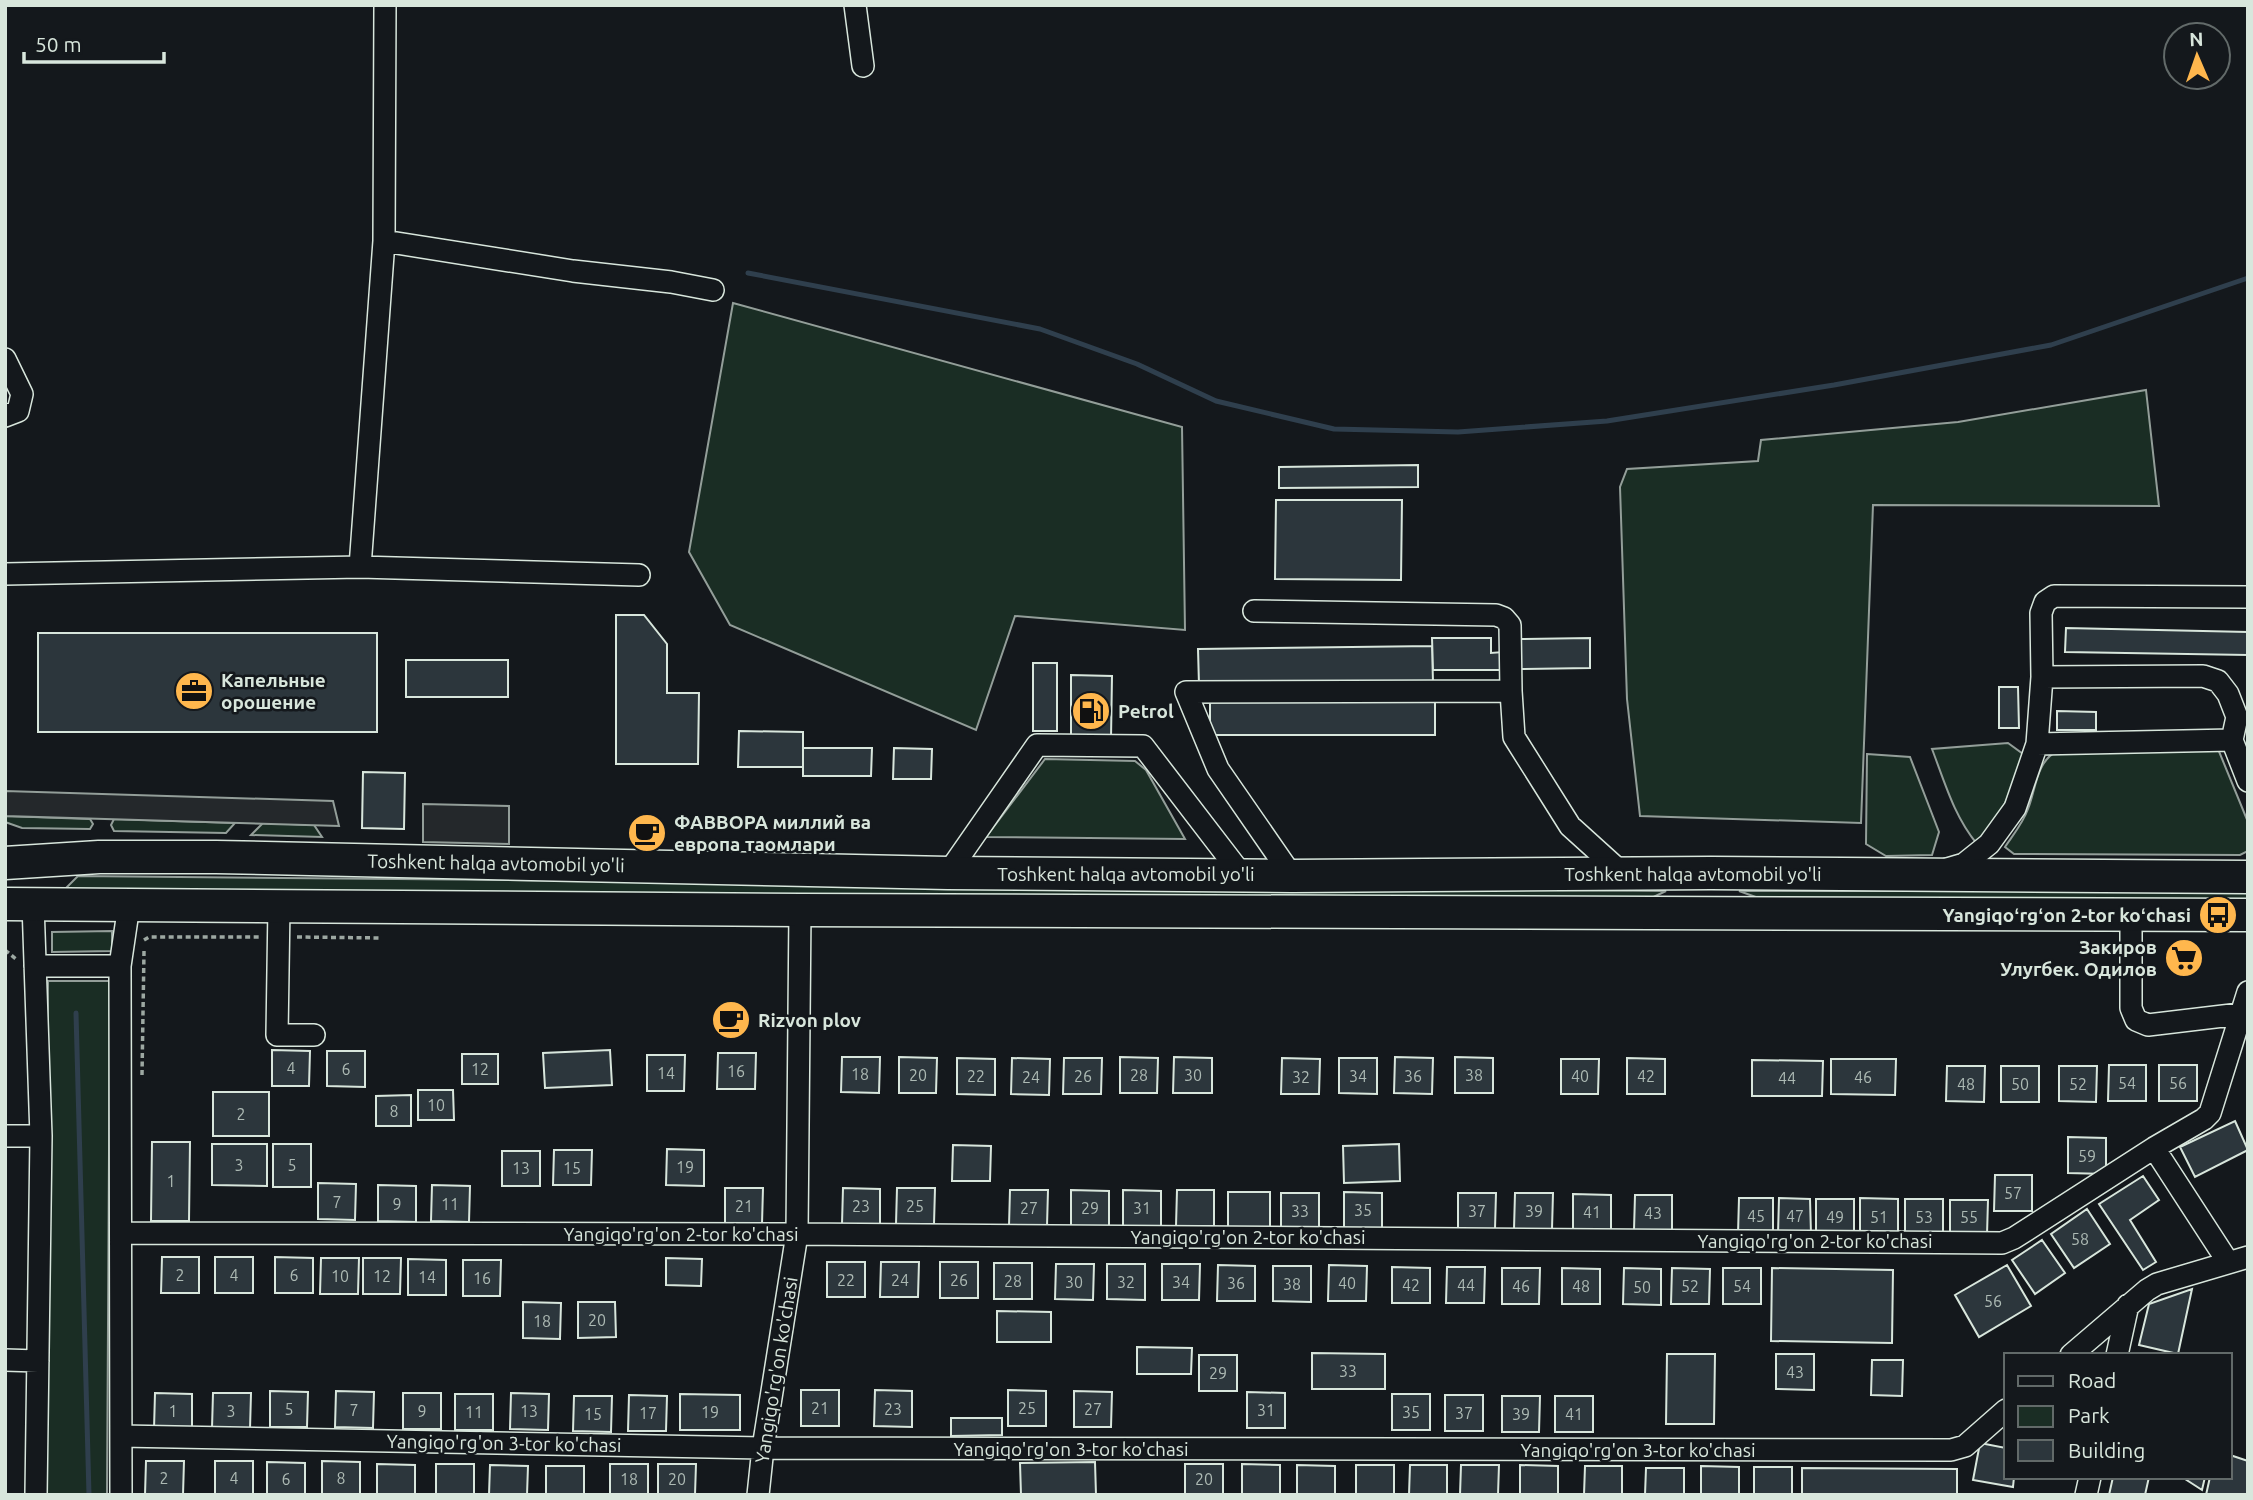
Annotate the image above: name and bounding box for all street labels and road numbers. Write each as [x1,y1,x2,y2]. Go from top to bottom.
street label: Toshkent halqa avtomobil yo'li [367,850,625,876]
street label: Toshkent halqa avtomobil yo'li [997,863,1255,885]
street label: Toshkent halqa avtomobil yo'li [1564,863,1822,885]
street label: Yangiqo'rg'on 2-tor ko'chasi [563,1223,799,1245]
street label: Yangiqo'rg'on 2-tor ko'chasi [1130,1226,1366,1248]
street label: Yangiqo'rg'on 2-tor ko'chasi [1697,1230,1933,1252]
street label: Yangiqo'rg'on ko'chasi [750,1275,802,1465]
street label: Yangiqo'rg'on 3-tor ko'chasi [386,1430,622,1456]
street label: Yangiqo'rg'on 3-tor ko'chasi [953,1438,1189,1460]
street label: Yangiqo'rg'on 3-tor ko'chasi [1520,1439,1756,1461]

